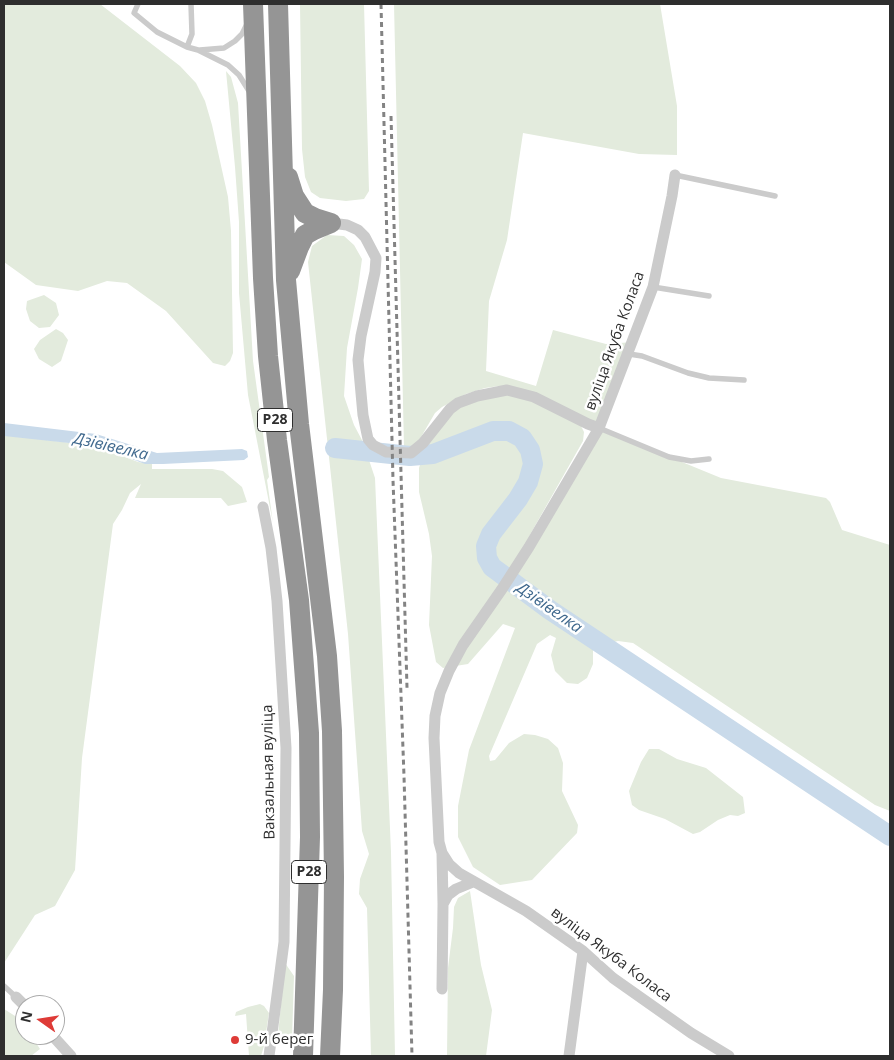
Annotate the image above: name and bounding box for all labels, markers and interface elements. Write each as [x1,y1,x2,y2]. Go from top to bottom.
street label: вуліца Якуба Коласа [581,269,649,413]
road number: Р28 [258,408,292,432]
water label: Дзівівелка [72,429,150,465]
water label: Дзівівелка [512,578,586,638]
street label: Вакзальная вуліца [259,704,279,840]
road number: Р28 [292,860,326,884]
street label: вуліца Якуба Коласа [547,904,675,1006]
north arrow [15,995,65,1045]
text: N [15,1009,36,1024]
place label: 9-й берег [245,1031,313,1049]
marker: 9-й берег [229,1034,241,1046]

